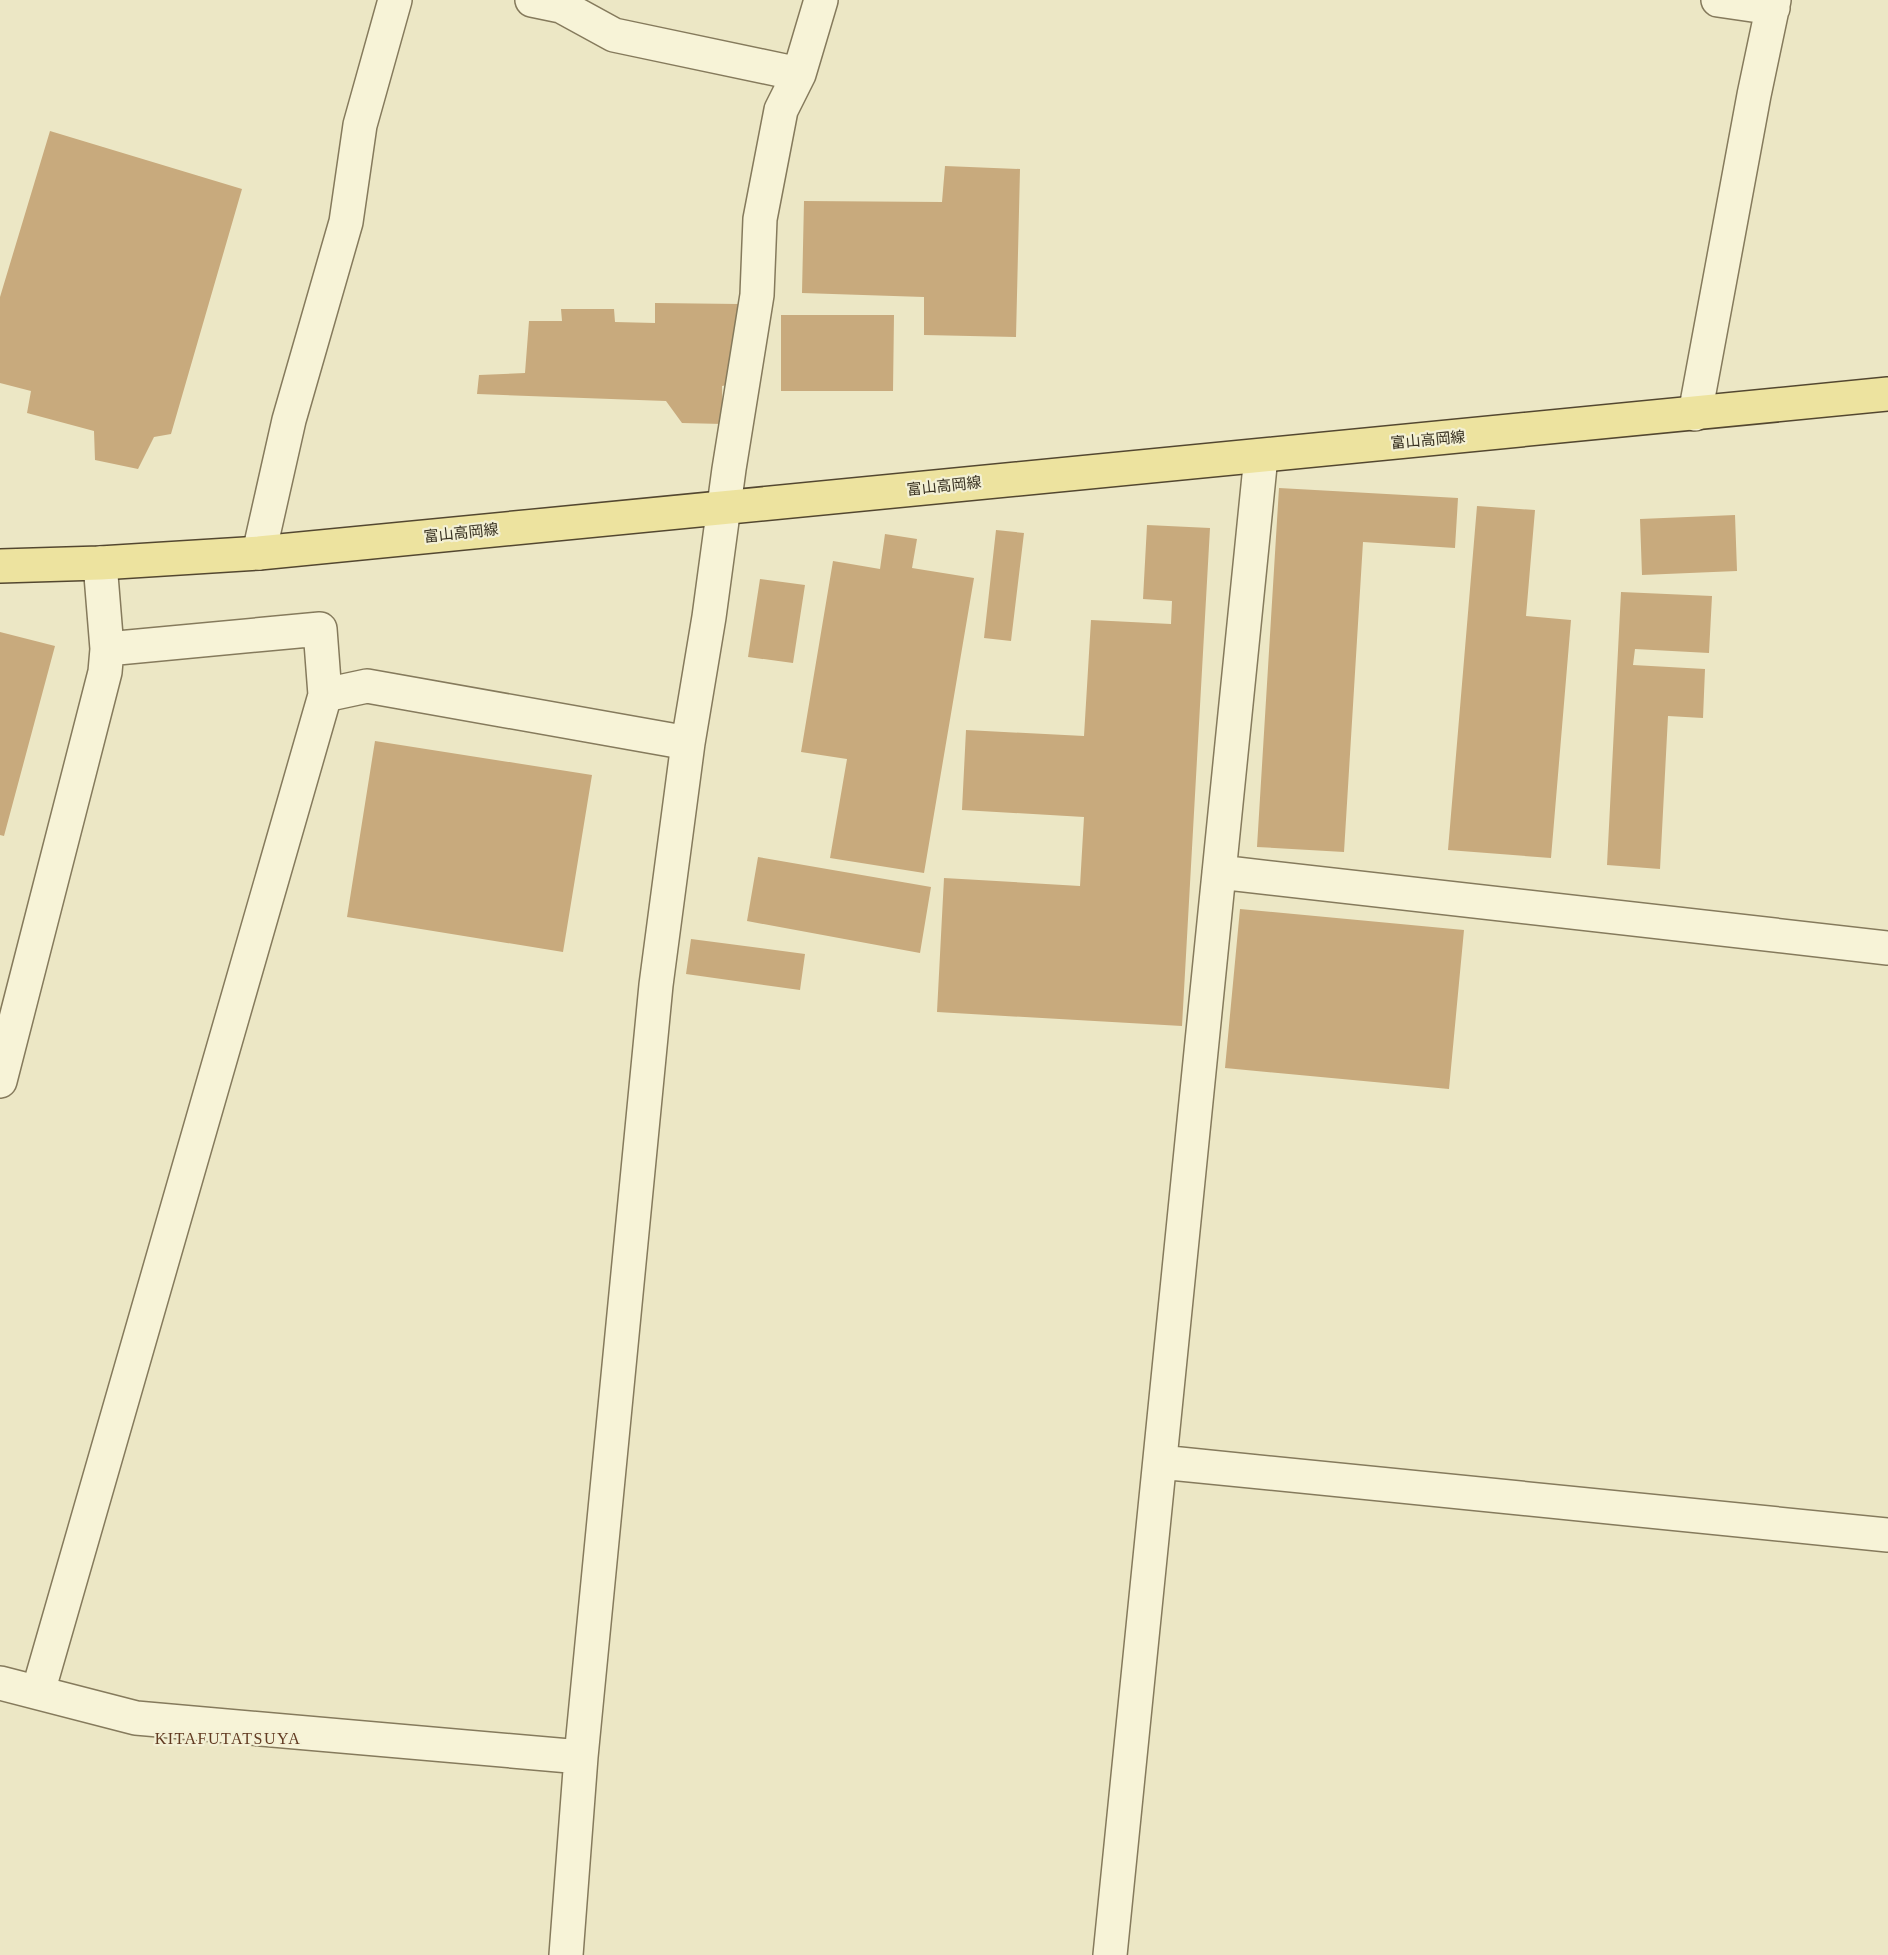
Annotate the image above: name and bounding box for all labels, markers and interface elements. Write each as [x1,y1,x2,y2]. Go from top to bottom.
street label: 富山高岡線 [1390,429,1466,451]
street label: 富山高岡線 [906,474,982,498]
street label: 富山高岡線 [423,521,499,545]
district label: KITAFUTATSUYA [155,1730,301,1747]

